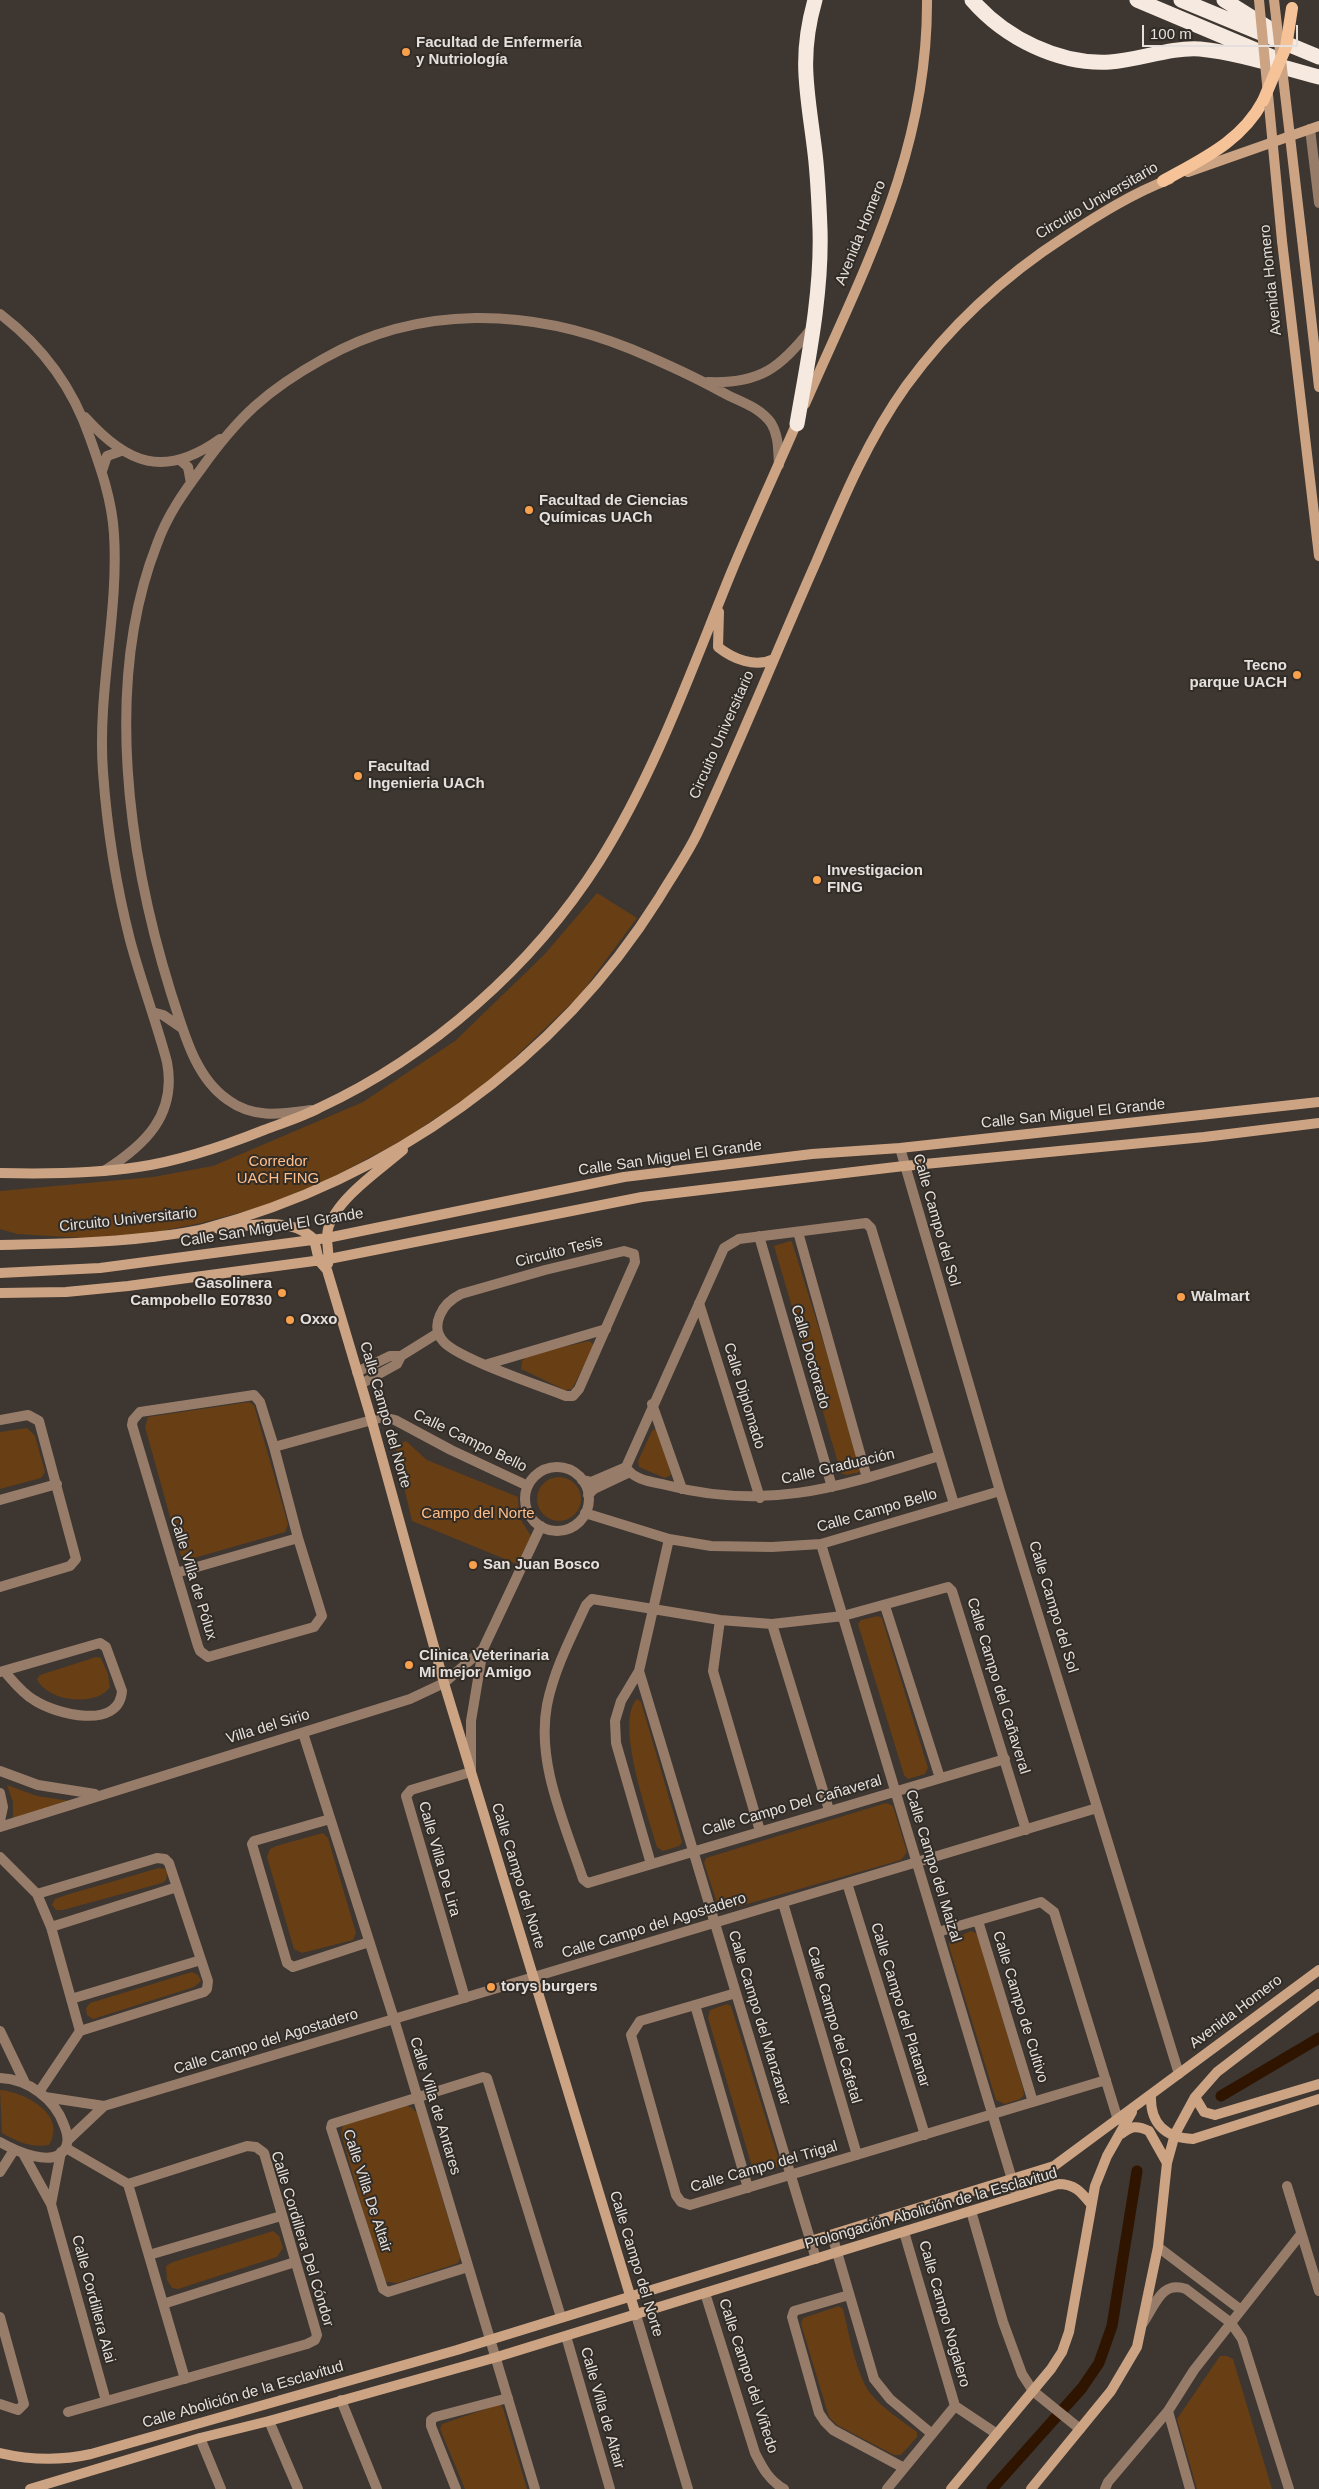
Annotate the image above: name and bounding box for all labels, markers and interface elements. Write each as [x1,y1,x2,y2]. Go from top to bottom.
scale bar [1144,15,1300,47]
text: 100 m [1150,25,1192,42]
place label: Facultad de Enfermería y Nutriología [416,34,582,69]
marker: Facultad de Enfermería y Nutriología [400,46,412,58]
street label: Circuito Universitario [1033,159,1161,243]
street label: Avenida Homero [832,178,890,288]
street label: Avenida Homero [1256,224,1286,336]
place label: Facultad de Ciencias Químicas UACh [539,492,688,527]
marker: Facultad de Ciencias Químicas UACh [523,504,535,516]
place label: Tecno parque UACH [1189,657,1287,692]
street label: Circuito Universitario [686,668,758,802]
marker: Tecno parque UACH [1291,669,1303,681]
place label: Facultad Ingenieria UACh [368,758,485,793]
marker: Facultad Ingenieria UACh [352,770,364,782]
place label: Investigacion FING [827,862,923,897]
marker: Investigacion FING [811,874,823,886]
street label: Calle San Miguel El Grande [980,1095,1166,1133]
street label: Calle San Miguel El Grande [577,1136,763,1180]
street label: Calle Campo del Sol [909,1152,963,1288]
park label: Corredor UACH FING [237,1153,319,1188]
street label: Circuito Universitario [58,1204,198,1236]
street label: Calle San Miguel El Grande [179,1205,365,1251]
street label: Circuito Tesis [514,1232,604,1272]
place label: Gasolinera Campobello E07830 [130,1275,272,1310]
marker: Gasolinera Campobello E07830 [276,1287,288,1299]
place label: Walmart [1191,1288,1250,1306]
marker: Walmart [1175,1291,1187,1303]
street label: Calle Doctorado [787,1303,833,1411]
place label: Oxxo [300,1311,338,1329]
marker: Oxxo [284,1314,296,1326]
street label: Calle Campo del Norte [355,1340,415,1490]
street label: Calle Diplomado [719,1341,769,1451]
street label: Calle Campo Bello [410,1406,530,1476]
street label: Calle Graduación [780,1445,896,1489]
street label: Calle Campo Bello [815,1485,939,1537]
park label: Campo del Norte [421,1505,535,1523]
street label: Calle Villa de Pólux [166,1514,220,1642]
street label: Calle Campo del Sol [1024,1539,1082,1675]
place label: San Juan Bosco [483,1556,600,1574]
marker: San Juan Bosco [467,1559,479,1571]
street label: Calle Campo del Cañaveral [963,1596,1033,1776]
place label: Clinica Veterinaria Mi mejor Amigo [419,1647,549,1682]
marker: Clinica Veterinaria Mi mejor Amigo [403,1659,415,1671]
street label: Villa del Sirio [224,1706,312,1748]
street label: Calle Campo Del Cañaveral [700,1772,884,1840]
street label: Calle Campo del Maizal [901,1788,965,1944]
street label: Calle Villa De Lira [414,1799,464,1919]
street label: Calle Campo del Norte [487,1801,549,1951]
street label: Calle Campo del Agostadero [560,1889,748,1963]
street label: Calle Campo del Platanar [866,1921,934,2089]
street label: Calle Campo del Manzanar [724,1928,794,2108]
street label: Calle Campo de Cultivo [988,1929,1052,2085]
street label: Calle Campo del Cafetal [803,1944,865,2106]
street label: Avenida Homero [1186,1971,1286,2053]
place label: torys burgers [501,1978,598,1996]
marker: torys burgers [485,1981,497,1993]
street label: Calle Campo del Agostadero [172,2005,360,2079]
street label: Calle Villa de Antares [405,2035,465,2177]
street label: Calle Villa De Altair [339,2127,395,2255]
street label: Calle Campo del Trigal [688,2137,840,2197]
street label: Calle Cordillera Del Cóndor [267,2149,337,2329]
street label: Prolongación Abolición de la Esclavitud [803,2164,1059,2254]
street label: Calle Campo del Norte [605,2189,667,2339]
street label: Calle Cordillera Alai [67,2233,119,2365]
street label: Calle Campo Nogalero [914,2239,974,2389]
street label: Calle Campo del Viñedo [714,2296,782,2456]
street label: Calle Villa de Altair [576,2345,628,2471]
street label: Calle Abolición de la Esclavitud [140,2358,346,2432]

